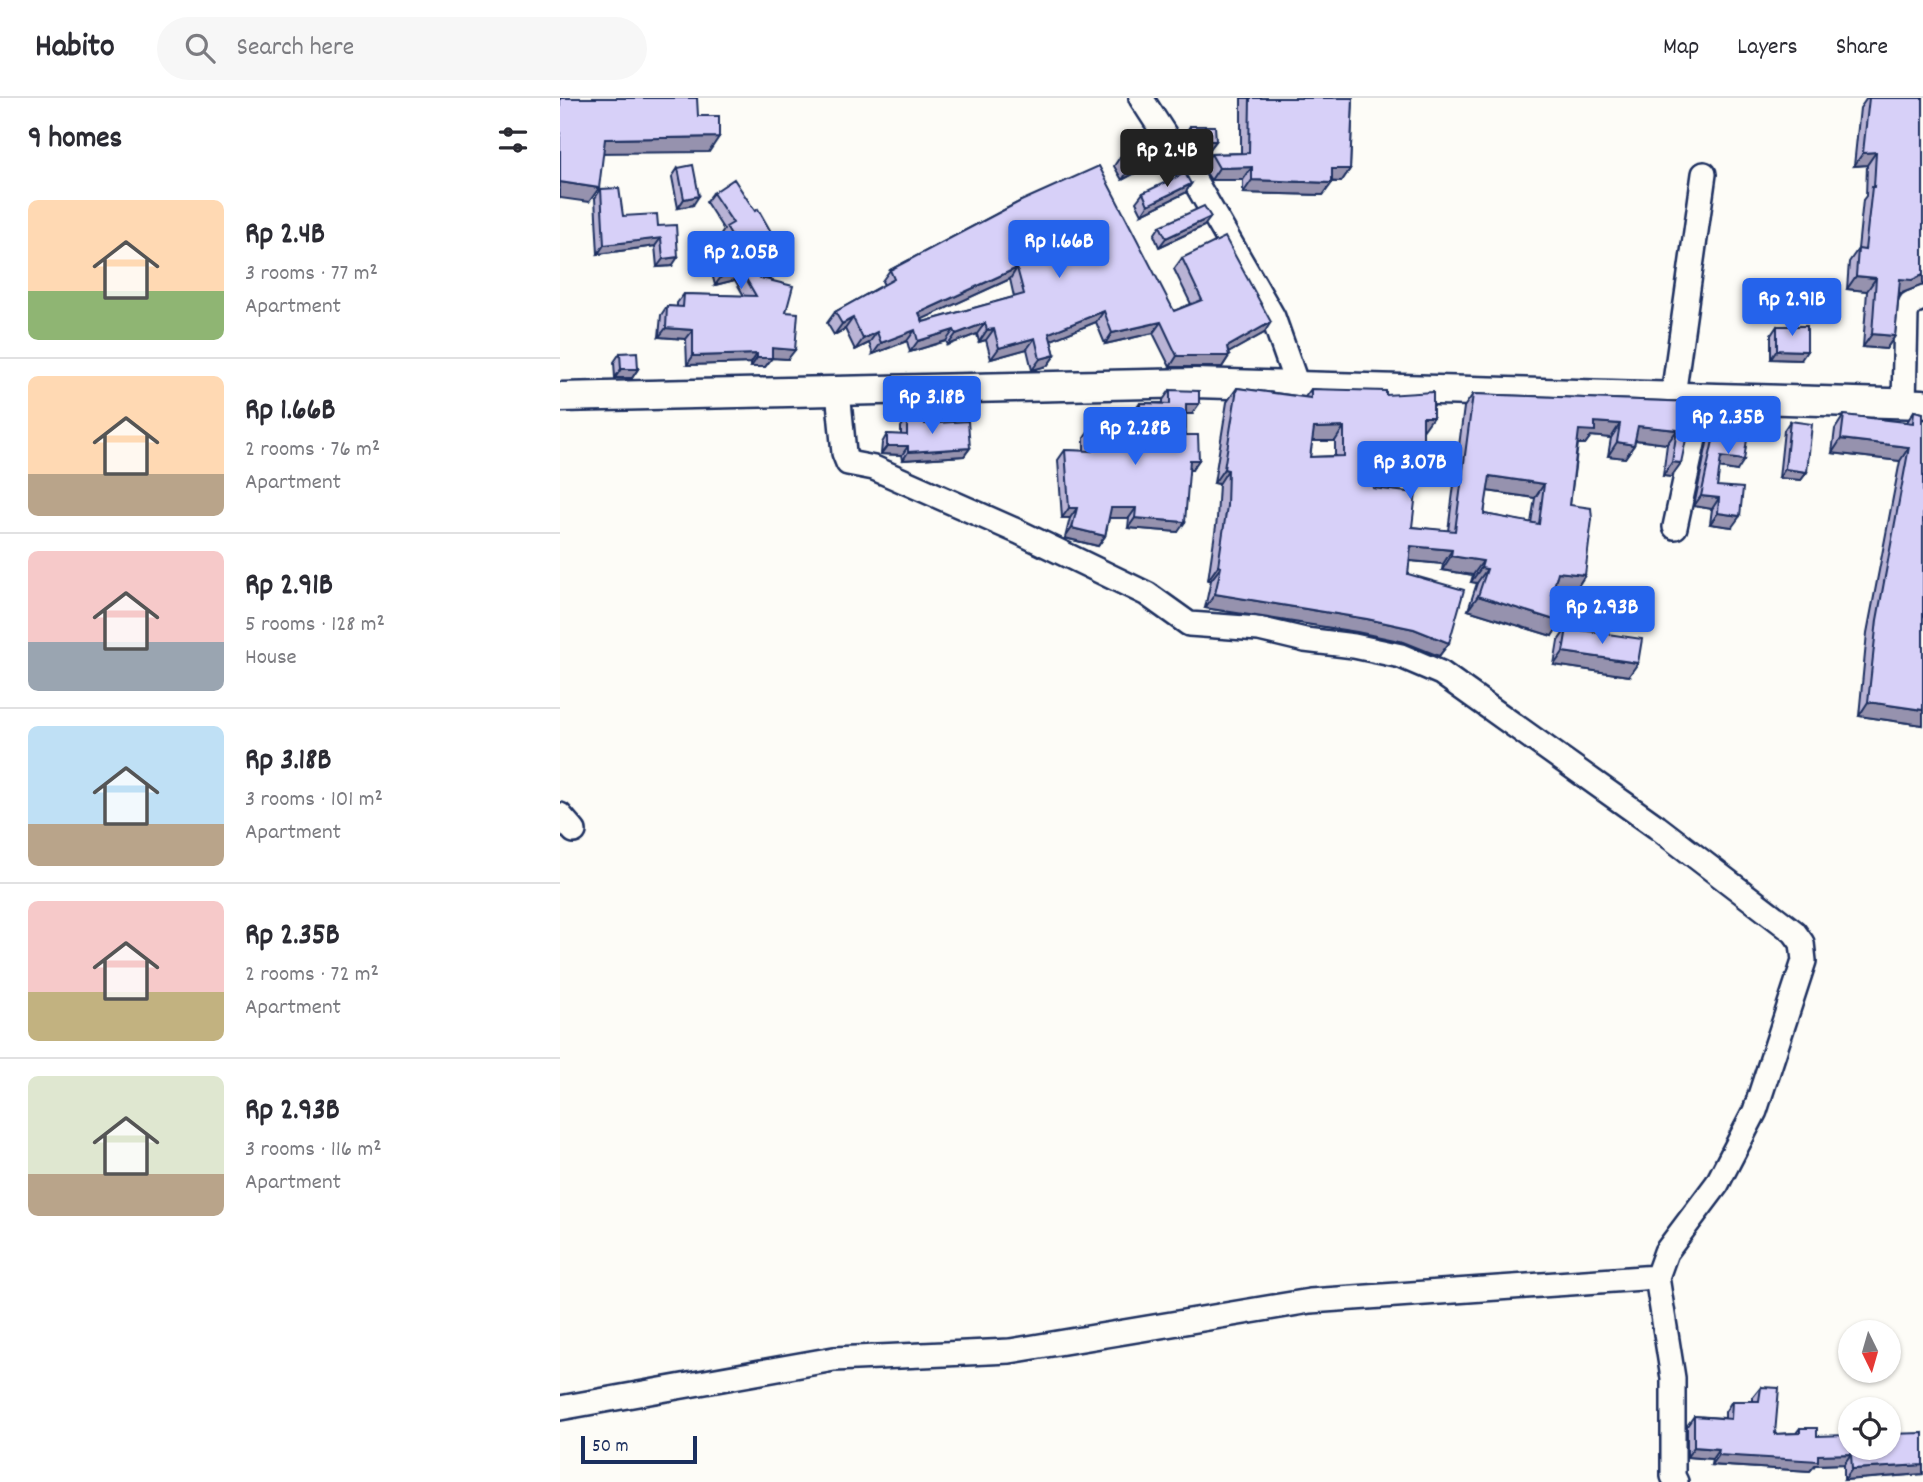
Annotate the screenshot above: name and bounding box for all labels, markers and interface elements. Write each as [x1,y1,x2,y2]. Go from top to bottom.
search box [157,17,647,80]
text: Habito [35,25,115,72]
icon: search [181,29,219,67]
text: Search here [237,30,354,67]
text: Map [1663,31,1699,65]
text: Layers [1737,31,1798,65]
text: Share [1836,31,1888,65]
text: 9 homes [28,119,122,162]
icon: filters [494,121,532,159]
pin: Rp 2.4B [1102,130,1232,189]
text: Rp 2.4B [1136,135,1198,168]
text: Rp 2.4B [245,215,325,258]
pin: Rp 1.66B [987,220,1131,280]
text: Rp 1.66B [1024,226,1094,259]
icon: home [84,228,168,312]
pin: Rp 2.05B [669,232,813,291]
text: Rp 2.05B [703,237,779,270]
text: 3 rooms · 77 m² [245,258,378,291]
pin: Rp 2.91B [1720,278,1864,338]
text: Rp 2.91B [1758,284,1826,317]
text: Apartment [245,291,341,324]
pin: Rp 3.18B [860,376,1004,436]
text: Rp 3.18B [899,382,965,415]
text: Rp 1.66B [245,391,335,434]
pin: Rp 2.35B [1656,396,1800,456]
text: Rp 2.35B [1692,402,1764,435]
icon: home [84,404,168,488]
pin: Rp 2.28B [1063,408,1207,467]
text: Rp 2.28B [1099,413,1171,446]
text: 2 rooms · 76 m² [245,434,380,467]
pin: Rp 3.07B [1338,442,1482,501]
text: Rp 3.07B [1373,447,1447,480]
text: Apartment [245,467,341,500]
text: Rp 2.91B [245,566,333,609]
icon: home [84,579,168,663]
pin: Rp 2.93B [1530,587,1674,646]
text: Rp 2.93B [1566,592,1638,625]
text: 5 rooms · 128 m² [245,609,385,642]
text: House [245,642,297,675]
text: Rp 3.18B [245,741,331,784]
icon: home [84,754,168,838]
text: 3 rooms · 101 m² [245,784,383,817]
text: Apartment [245,817,341,850]
text: Rp 2.35B [245,916,340,959]
icon: home [84,929,168,1013]
text: 2 rooms · 72 m² [245,959,379,992]
text: Apartment [245,992,341,1025]
text: Rp 2.93B [245,1091,340,1134]
icon: home [84,1104,168,1188]
text: 3 rooms · 116 m² [245,1134,382,1167]
text: Apartment [245,1167,341,1200]
north arrow [1838,1320,1900,1382]
map controls [1838,1320,1901,1460]
button: locate [1838,1397,1901,1460]
scale bar [581,1433,696,1465]
text: 50 m [592,1434,629,1461]

